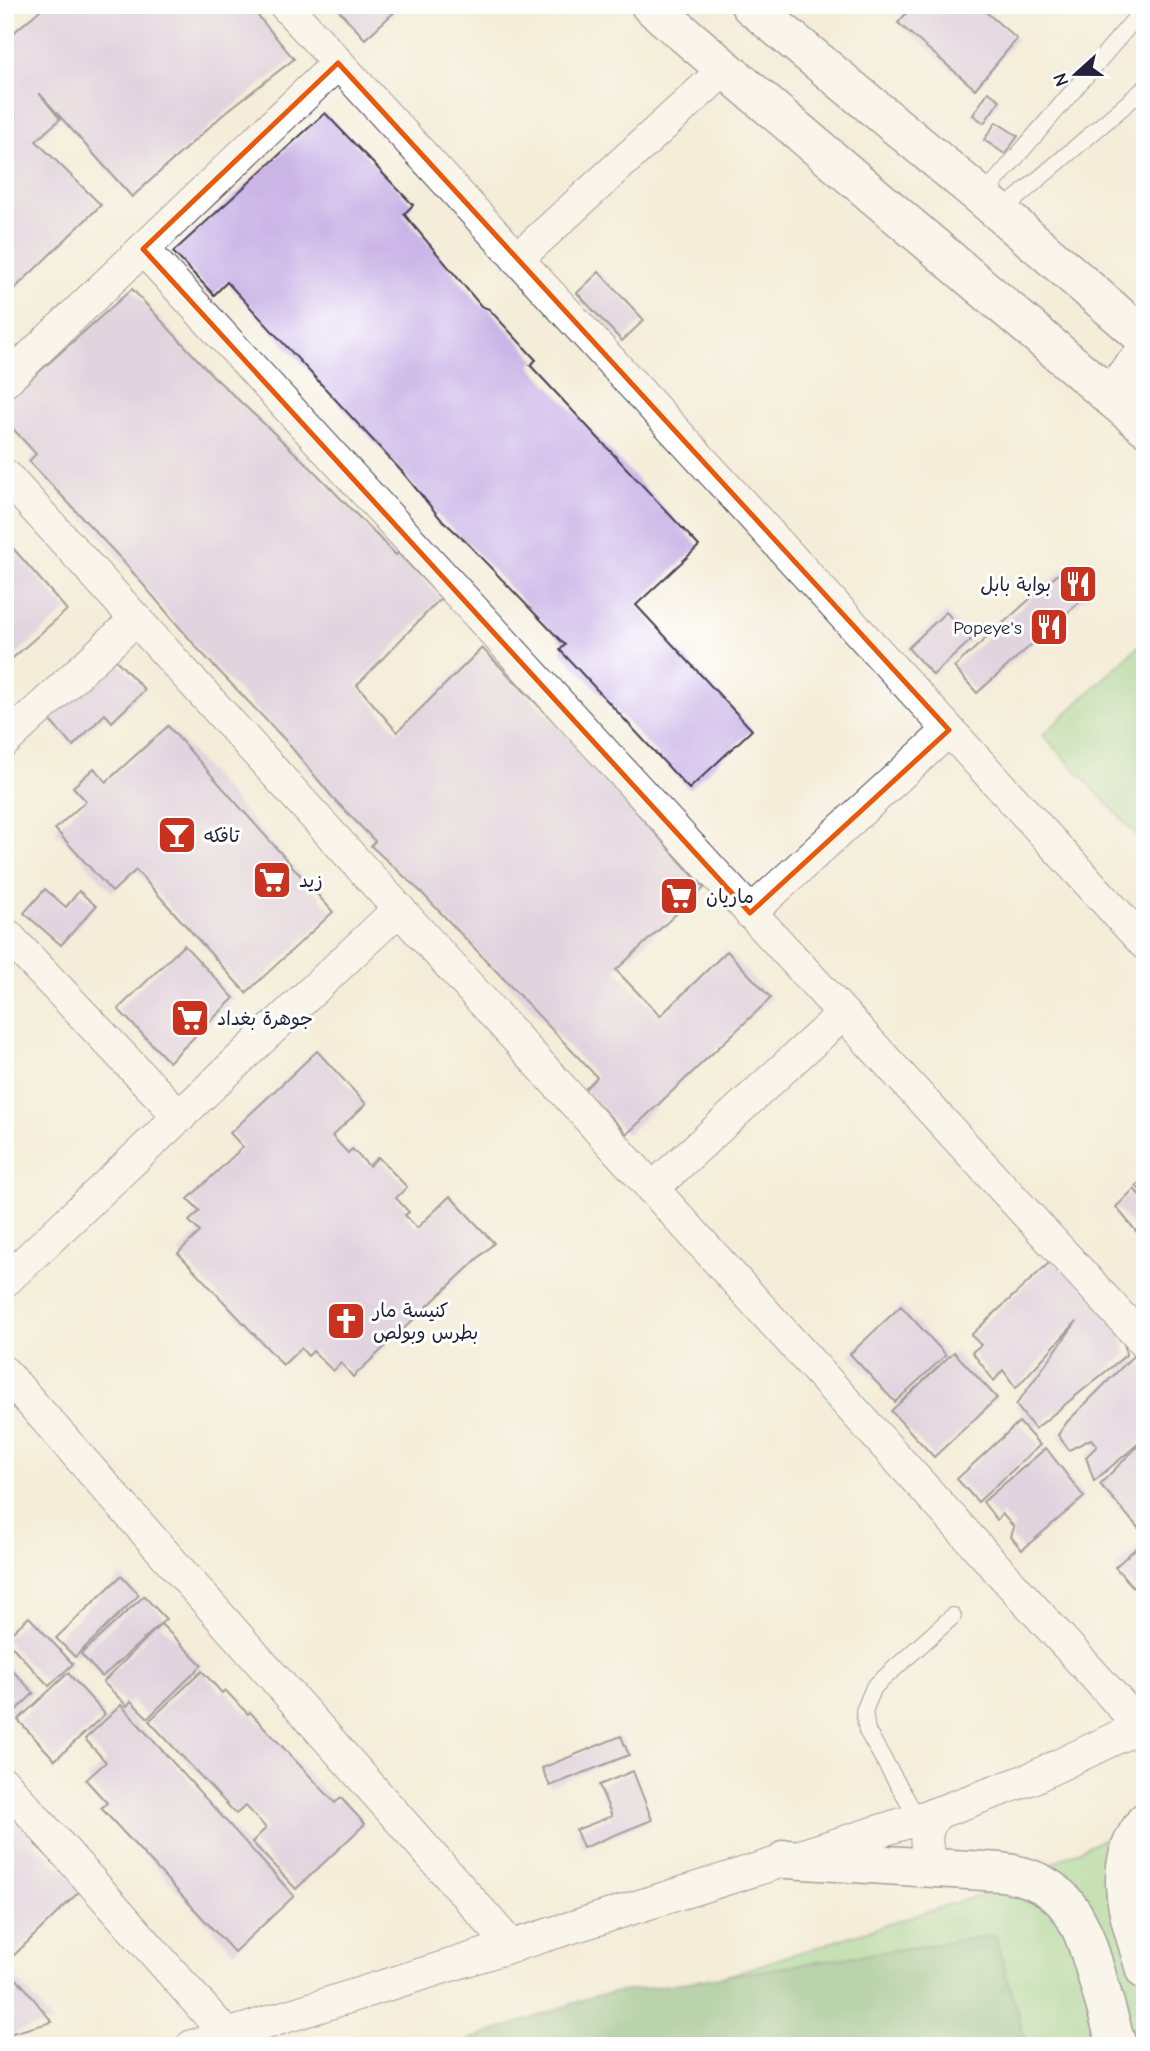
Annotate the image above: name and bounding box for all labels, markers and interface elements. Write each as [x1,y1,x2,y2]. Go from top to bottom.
north arrow [1042,38,1112,108]
text: N [1049,70,1074,89]
restaurant icon: بوابة بابل [1057,563,1099,605]
place label: بوابة بابل [980,574,1051,596]
restaurant icon: Popeye's [1028,606,1070,648]
place label: Popeye's [953,617,1022,639]
bar icon: تافكه [156,814,198,856]
place label: تافكه [204,825,240,847]
supermarket icon: زيد [251,859,293,901]
place label: زيد [299,870,323,892]
supermarket icon: ماريان [658,875,700,917]
place label: ماريان [706,886,754,908]
supermarket icon: جوهرة بغداد [169,997,211,1039]
place label: جوهرة بغداد [217,1008,313,1030]
church icon: كنيسة مار بطرس وبولص [325,1300,367,1342]
place label: كنيسة مار بطرس وبولص [371,1300,478,1344]

